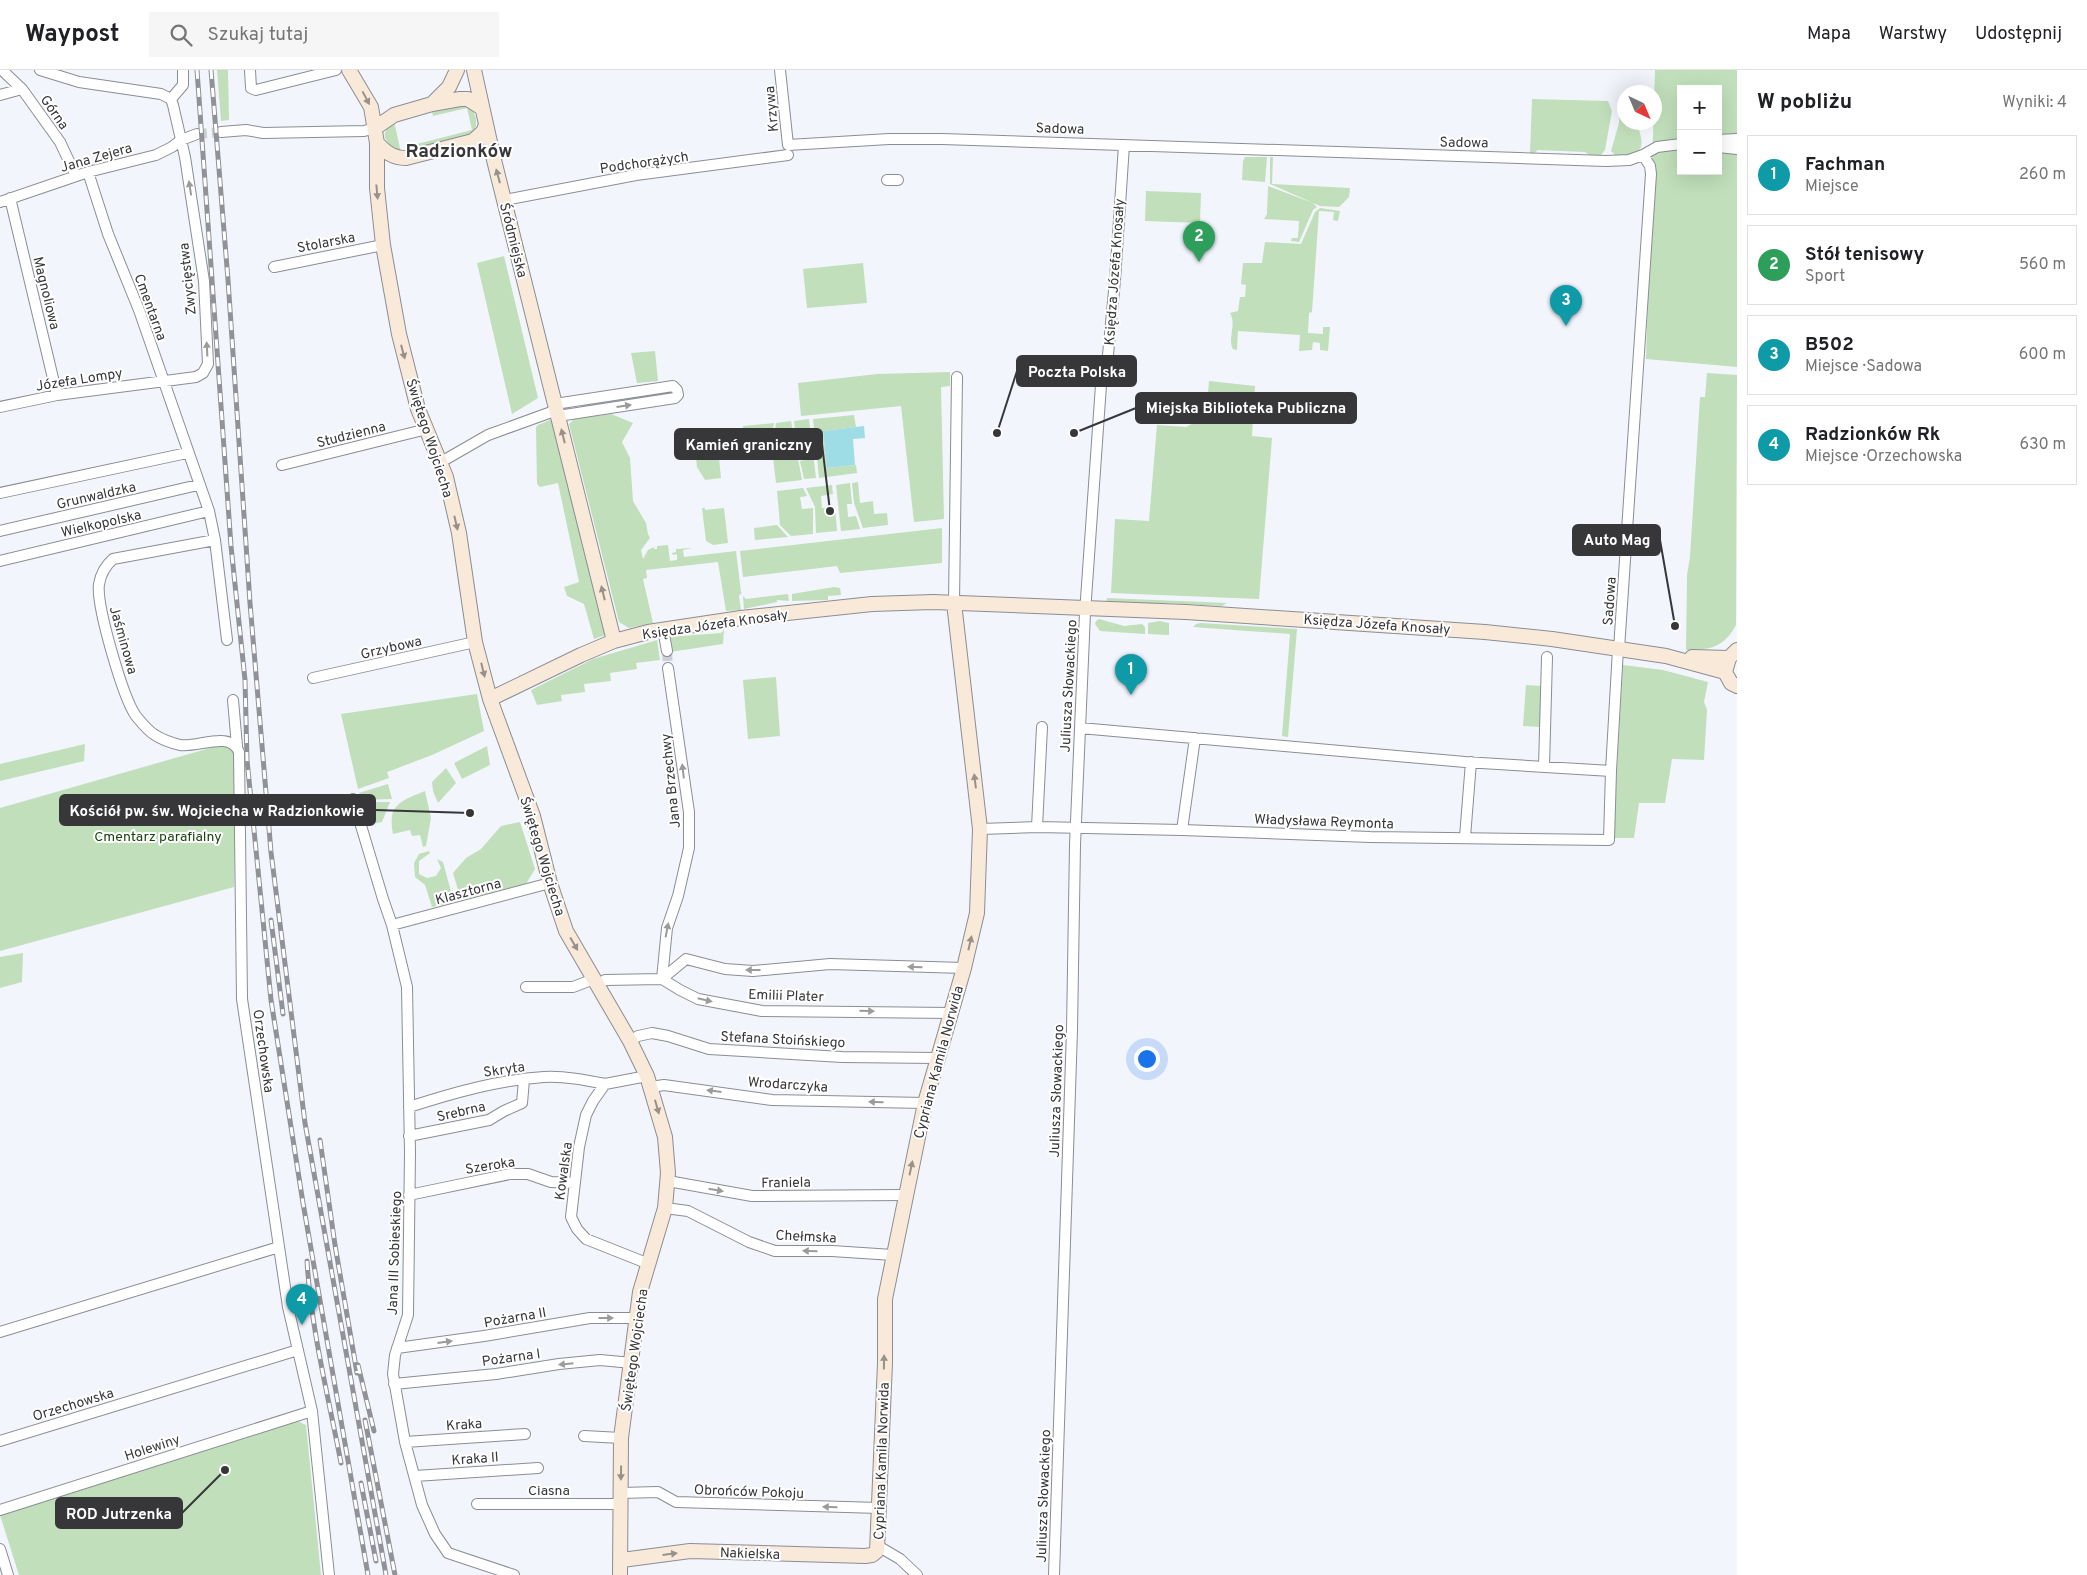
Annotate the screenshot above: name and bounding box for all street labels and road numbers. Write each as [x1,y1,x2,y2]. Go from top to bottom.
street label: Krzywa [762,85,783,133]
street label: Górna [36,92,72,133]
street label: Sadowa [1035,120,1085,139]
street label: Sadowa [1439,135,1488,152]
street label: Jana Zejera [59,140,134,177]
street label: Podchorążych [599,149,690,178]
street label: Księdza Józefa Knosały [1102,198,1129,346]
street label: Śródmiejska [495,201,531,280]
street label: Stolarska [296,230,357,257]
street label: Zwycięstwa [176,242,201,316]
street label: Magnoliowa [28,255,63,332]
street label: Cmentarna [130,272,170,343]
street label: Józefa Lompy [35,365,124,396]
street label: Świętego Wojciecha [401,377,457,500]
street label: Studzienna [315,419,388,452]
street label: Grunwaldzka [55,479,138,514]
street label: Wielkopolska [60,507,143,542]
street label: Sadowa [1600,576,1621,626]
street label: Jaśminowa [105,604,140,676]
street label: Księdza Józefa Knosały [641,607,789,644]
street label: Księdza Józefa Knosały [1303,612,1451,639]
street label: Juliusza Słowackiego [1058,619,1081,753]
street label: Grzybowa [359,633,424,664]
street label: Jana Brzechwy [658,733,685,829]
street label: Świętego Wojciecha [515,794,569,918]
street label: Władysława Reymonta [1254,812,1394,833]
street label: Klasztorna [434,876,503,909]
street label: Cypriana Kamila Norwida [911,984,968,1141]
street label: Emilii Plater [748,987,825,1006]
street label: Orzechowska [248,1008,277,1094]
street label: Juliusza Słowackiego [1047,1024,1068,1158]
street label: Stefana Stoińskiego [720,1029,846,1052]
street label: Skryta [482,1059,526,1082]
street label: Wrodarczyka [747,1074,829,1097]
street label: Srebrna [435,1099,487,1126]
street label: Kowalska [552,1141,577,1201]
street label: Szeroka [464,1154,516,1179]
street label: Franiela [761,1175,811,1192]
street label: Jana III Sobieskiego [385,1190,406,1316]
street label: Chełmska [775,1227,837,1248]
street label: Świętego Wojciecha [617,1288,653,1413]
street label: Pożarna II [483,1305,548,1332]
street label: Pożarna I [481,1346,542,1371]
street label: Cypriana Kamila Norwida [871,1382,894,1540]
street label: Orzechowska [31,1385,116,1426]
street label: Kraka [445,1416,483,1435]
street label: Juliusza Słowackiego [1034,1429,1055,1563]
street label: Holewiny [122,1431,182,1465]
street label: Kraka II [451,1449,499,1470]
street label: Obrońców Pokoju [694,1482,804,1503]
street label: Ciasna [528,1483,570,1500]
street label: Nakielska [720,1545,780,1564]

